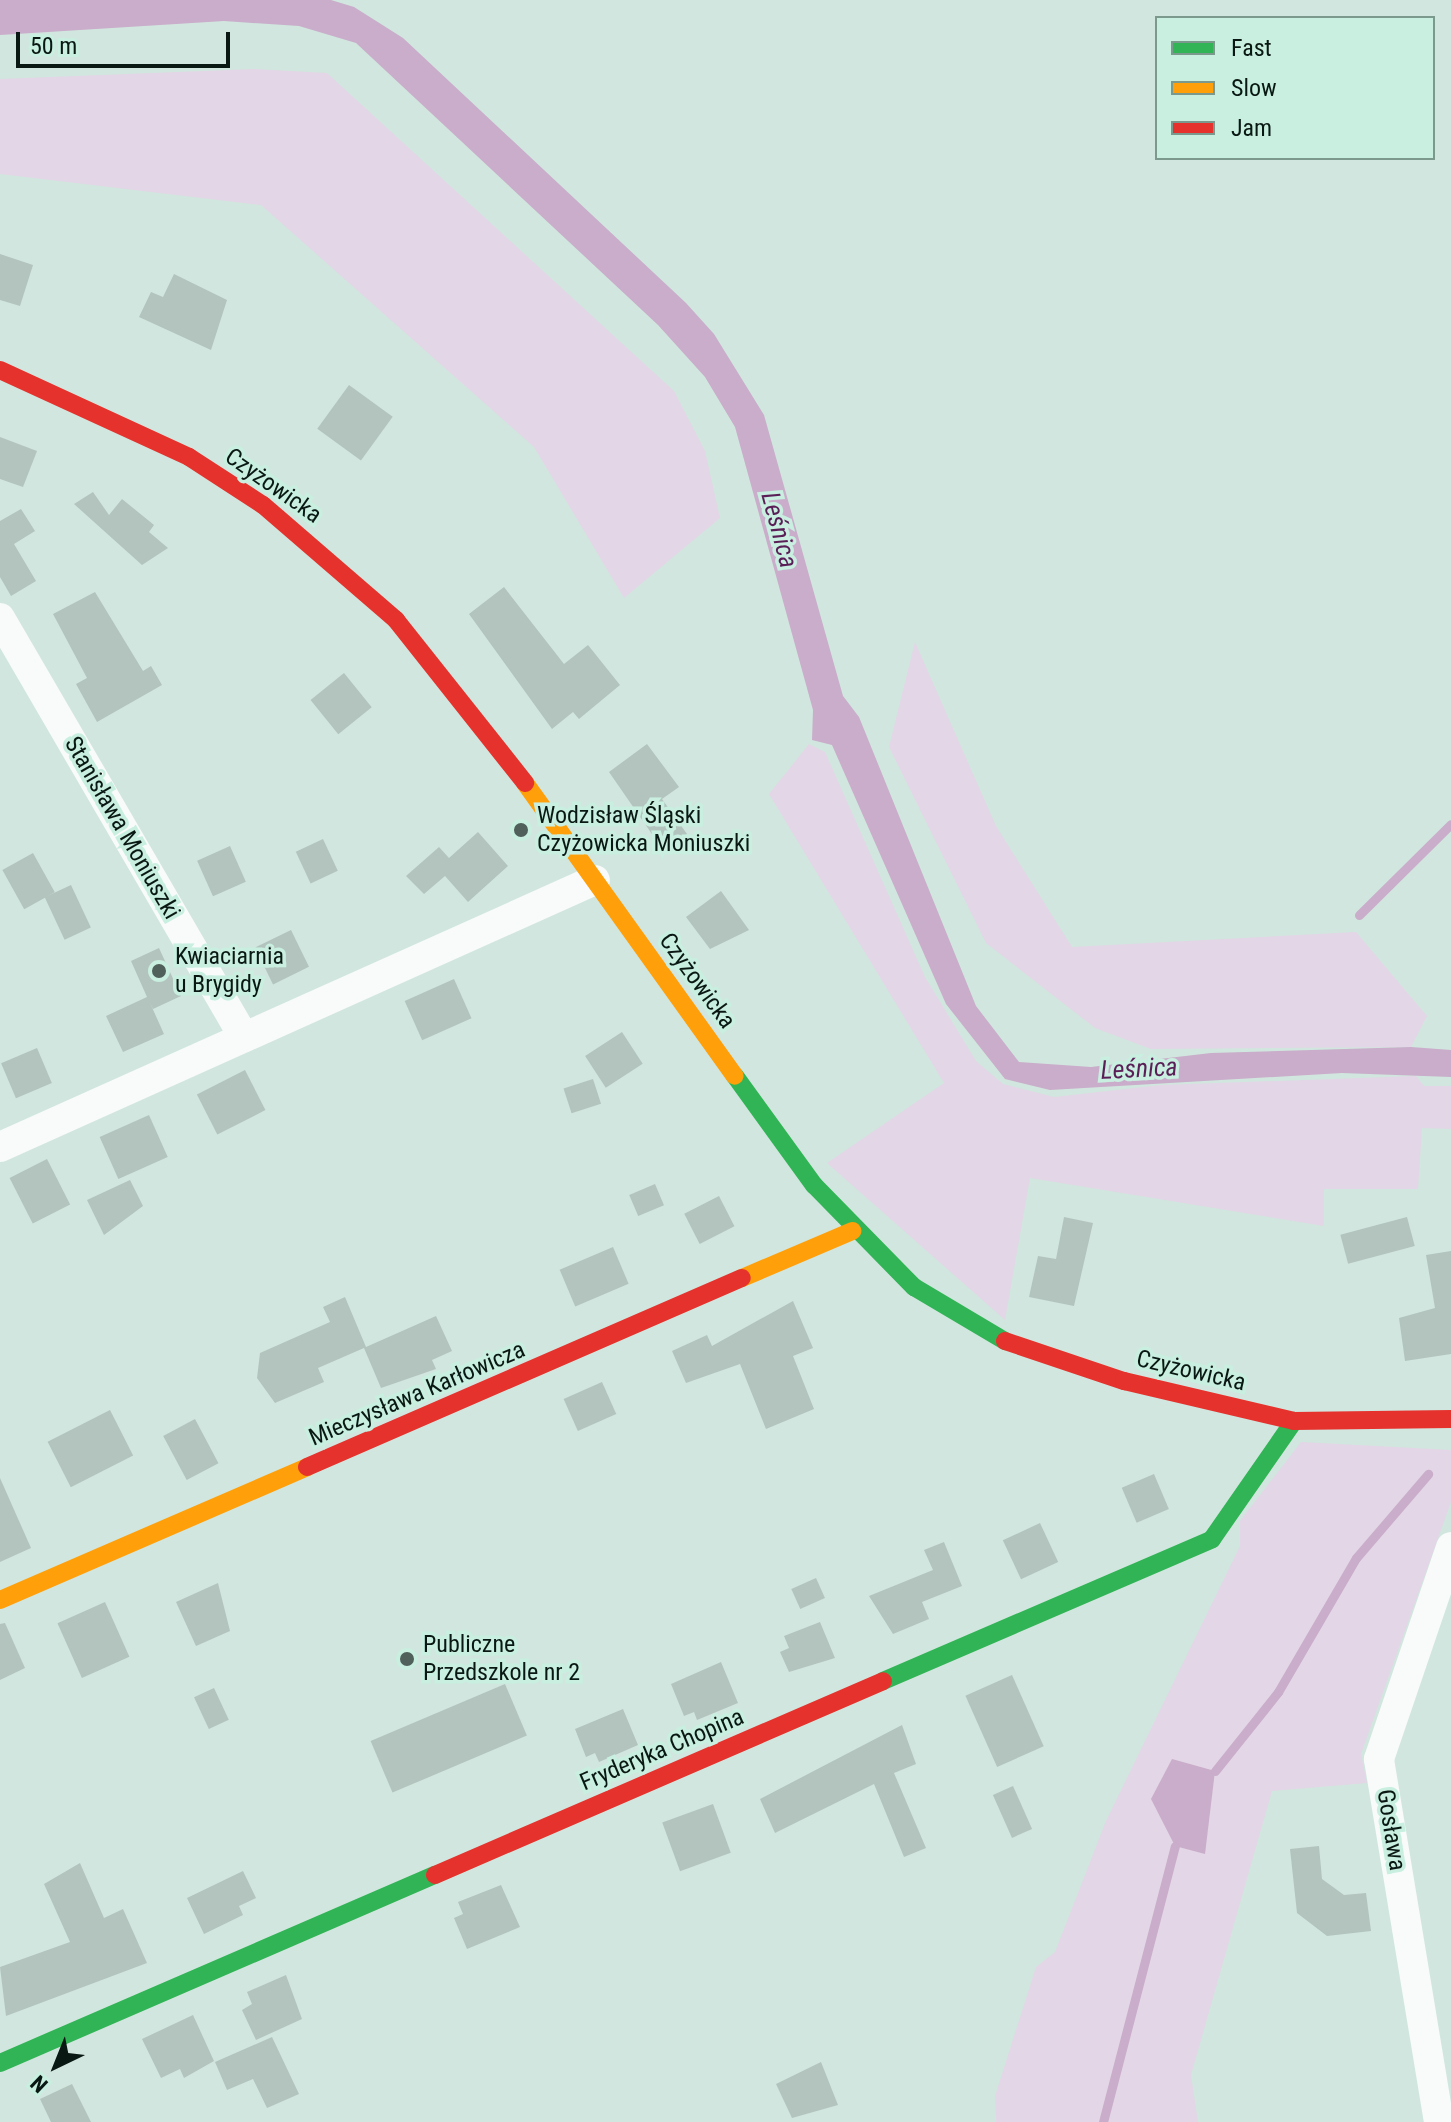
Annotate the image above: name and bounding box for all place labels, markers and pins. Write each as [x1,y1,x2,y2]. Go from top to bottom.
place label: Wodzisław Śląski Czyżowicka Moniuszki [537,802,750,858]
marker: Wodzisław Śląski Czyżowicka Moniuszki [512,821,530,839]
place label: Kwiaciarnia u Brygidy [175,943,284,999]
marker: Kwiaciarnia u Brygidy [150,962,168,980]
place label: Publiczne Przedszkole nr 2 [423,1631,580,1687]
marker: Publiczne Przedszkole nr 2 [398,1650,416,1668]

